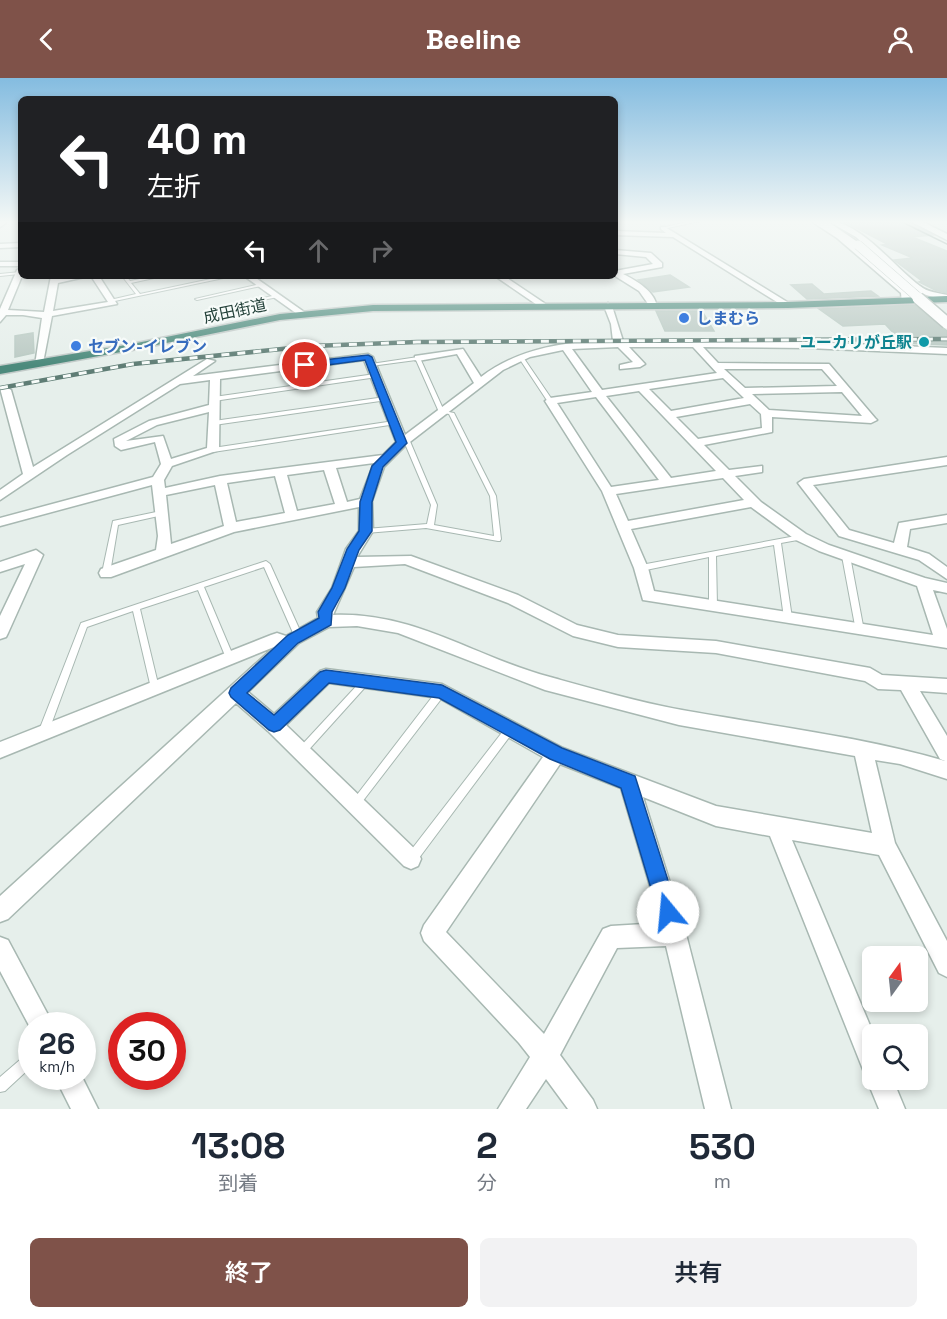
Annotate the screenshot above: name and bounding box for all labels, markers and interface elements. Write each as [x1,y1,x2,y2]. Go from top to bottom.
text: Beeline [426,22,521,57]
icon: back [30,23,63,56]
icon: person [884,23,917,56]
text: 40 m [147,113,247,166]
icon: left [48,120,126,198]
text: 左折 [147,169,201,204]
icon: left [239,234,272,267]
icon: ahead [302,234,335,267]
icon: right [365,234,398,267]
street label: 成田街道 [202,294,268,328]
place label: しまむら [696,308,760,329]
marker: しまむら [677,311,691,325]
place label: ユーカリが丘駅 [800,332,912,353]
marker: ユーカリが丘駅 [917,335,931,349]
place label: セブン-イレブン [88,336,207,357]
marker: セブン-イレブン [69,339,83,353]
pin [279,339,330,390]
icon: arrive [288,348,321,381]
position arrow [636,880,700,944]
north arrow [862,946,928,1012]
map controls [862,946,928,1090]
speed limit sign: 30 [108,1012,186,1090]
text: 26 [39,1024,75,1063]
button: search [862,1024,928,1090]
text: km/h [39,1057,75,1076]
text: 13:08 [191,1123,285,1169]
text: 2 [476,1123,498,1169]
text: 530 [689,1124,756,1170]
text: m [714,1168,731,1194]
text: 到着 [218,1170,258,1196]
text: 分 [477,1170,497,1196]
button: 終了 [30,1238,468,1307]
button: 共有 [480,1238,917,1307]

